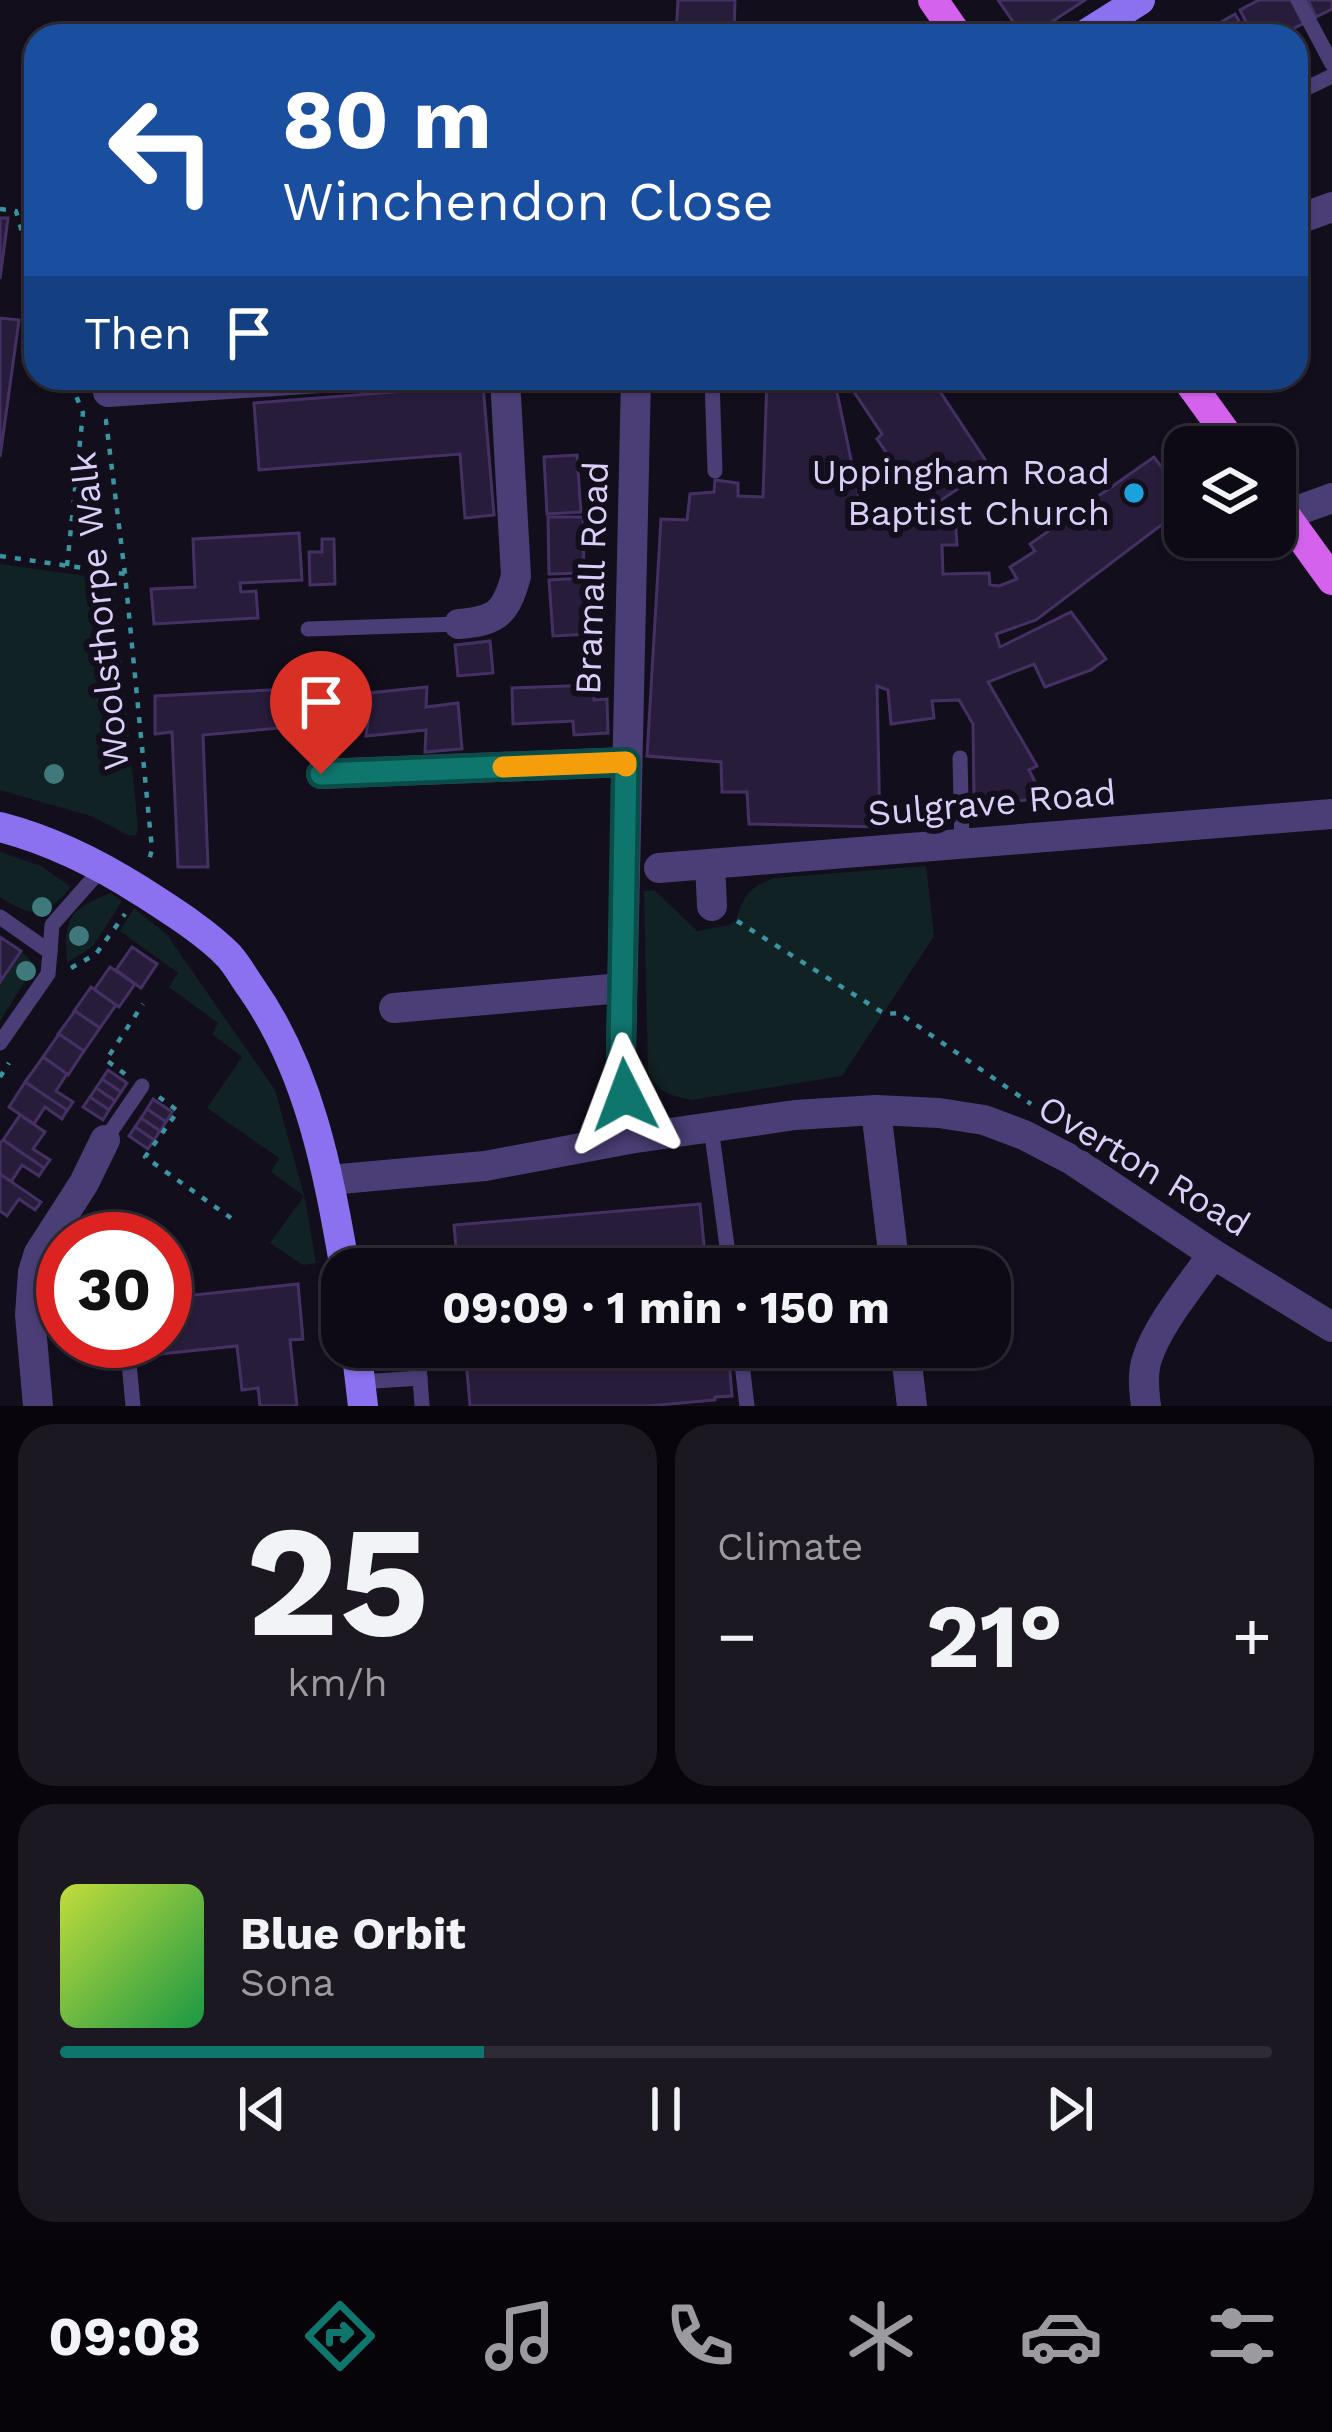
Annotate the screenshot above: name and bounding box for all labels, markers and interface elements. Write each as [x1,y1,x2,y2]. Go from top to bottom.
text: 80 m [282,70,492,168]
icon: left [84,72,240,228]
text: Winchendon Close [282,170,774,233]
icon: arrive [216,300,282,366]
text: Then [84,307,192,360]
map controls [1164,426,1296,558]
button: layers [1164,426,1296,558]
street label: Woolsthorpe Walk [62,450,138,772]
place label: Uppingham Road Baptist Church [811,451,1110,534]
street label: Bramall Road [567,460,617,696]
marker: Uppingham Road Baptist Church [1121,480,1147,506]
pin [270,651,372,774]
icon: arrive [288,669,354,735]
street label: Sulgrave Road [866,771,1118,835]
position arrow [562,1032,688,1158]
street label: Overton Road [1031,1086,1257,1246]
speed limit sign: 30 [36,1212,192,1368]
text: 09:09 · 1 min · 150 m [442,1281,890,1334]
text: 25 [246,1490,429,1673]
text: Climate [717,1524,863,1569]
text: 21° [926,1583,1063,1689]
text: − [717,1598,757,1675]
text: + [1232,1598,1272,1675]
text: km/h [287,1660,388,1705]
text: Blue Orbit [240,1907,466,1960]
text: Sona [240,1960,335,2005]
icon: previous [229,2076,295,2142]
icon: pause [633,2076,699,2142]
icon: next [1037,2076,1103,2142]
icon: directions [298,2294,382,2378]
icon: music [478,2294,562,2378]
icon: phone [658,2294,742,2378]
icon: climate [839,2294,923,2378]
icon: car [1019,2294,1103,2378]
icon: filters [1200,2294,1284,2378]
text: 09:08 [48,2305,201,2368]

